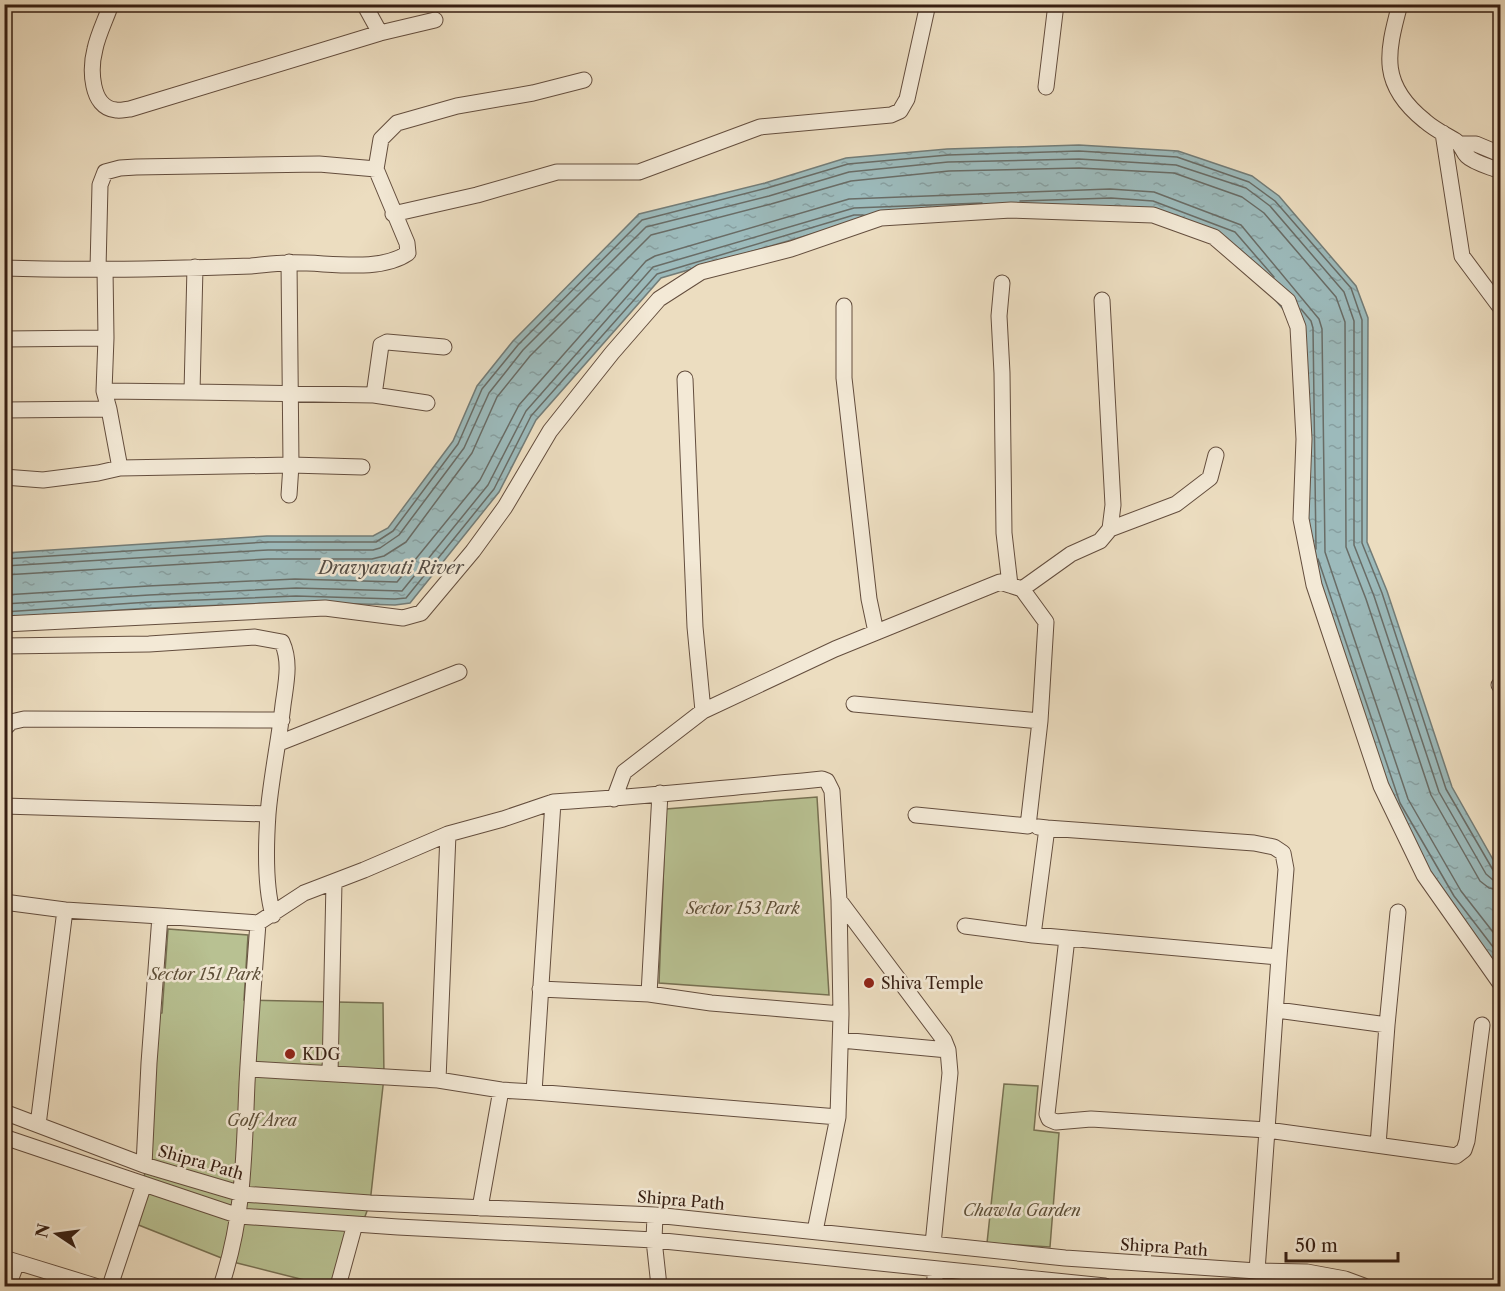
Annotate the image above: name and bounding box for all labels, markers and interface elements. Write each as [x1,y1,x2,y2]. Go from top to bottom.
water label: Dravyavati River [316,557,465,579]
park label: Sector 153 Park [685,898,801,918]
park label: Sector 151 Park [148,964,261,984]
place label: Shiva Temple [881,973,984,993]
marker: Shiva Temple [862,976,876,990]
place label: KDG [302,1044,340,1064]
marker: KDG [283,1047,297,1061]
park label: Golf Area [227,1110,297,1130]
street label: Shipra Path [156,1140,246,1184]
street label: Shipra Path [636,1186,726,1214]
park label: Chawla Garden [963,1200,1081,1220]
north arrow [27,1204,87,1264]
text: N [31,1222,54,1240]
scale bar [1286,1225,1398,1263]
street label: Shipra Path [1119,1234,1209,1260]
text: 50 m [1295,1235,1338,1257]

